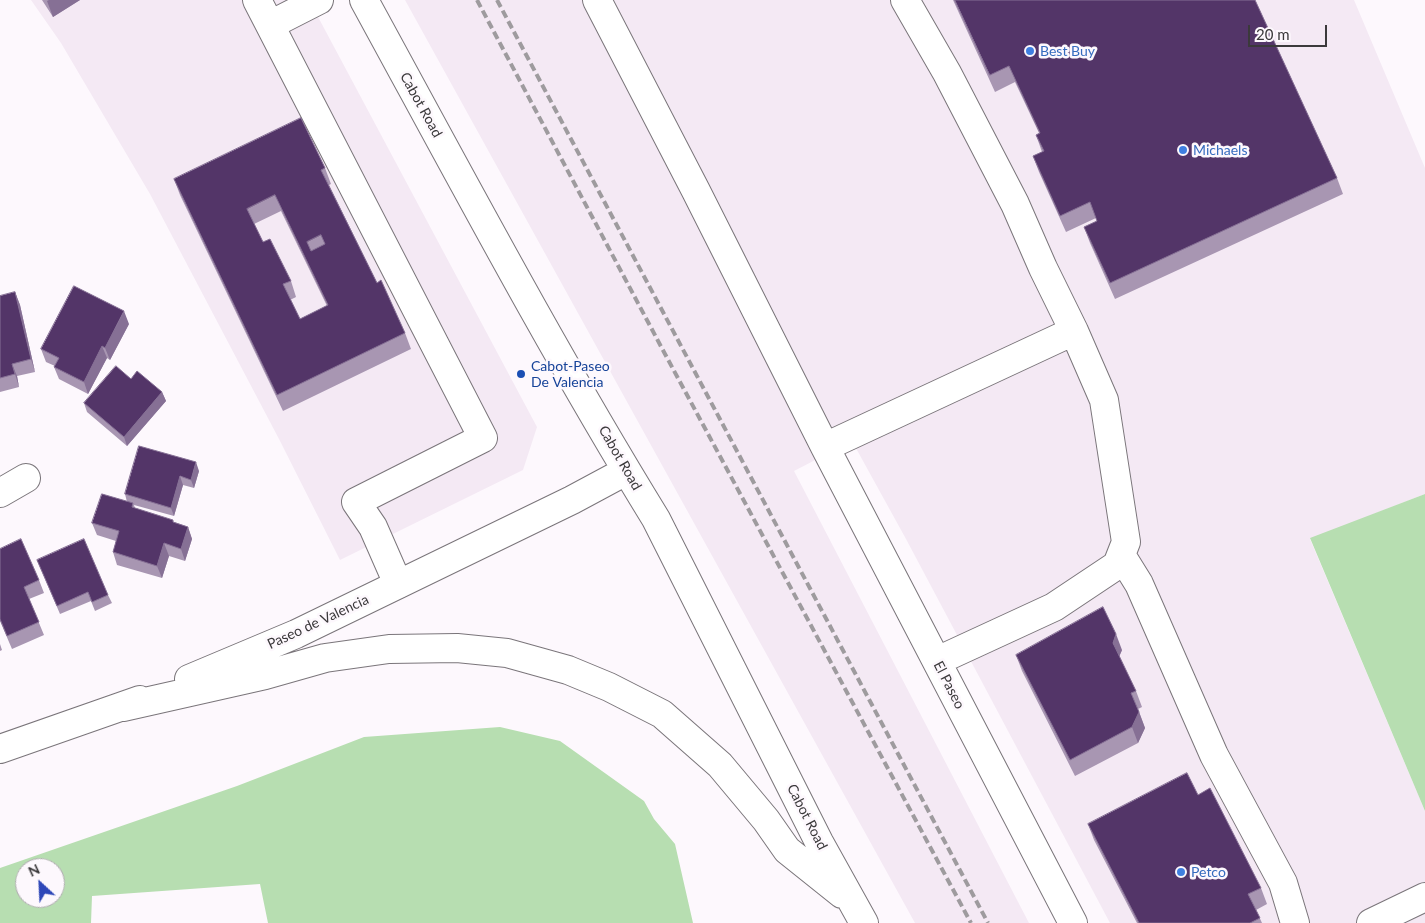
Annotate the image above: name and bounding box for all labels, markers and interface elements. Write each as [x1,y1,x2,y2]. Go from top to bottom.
scale bar [1250,15,1329,47]
text: 20 m [1256,25,1290,43]
place label: Best Buy [1040,43,1095,59]
marker: Best Buy [1024,45,1036,57]
street label: Cabot Road [396,70,446,140]
place label: Michaels [1193,142,1247,158]
marker: Michaels [1177,144,1189,156]
place label: Cabot-Paseo De Valencia [531,358,610,391]
marker: Cabot-Paseo De Valencia [515,368,527,380]
street label: Cabot Road [595,423,645,493]
street label: Paseo de Valencia [265,591,371,653]
street label: El Paseo [930,658,968,712]
street label: Cabot Road [783,781,831,853]
north arrow [15,858,65,908]
text: N [25,860,42,880]
place label: Petco [1191,864,1226,880]
marker: Petco [1175,866,1187,878]

